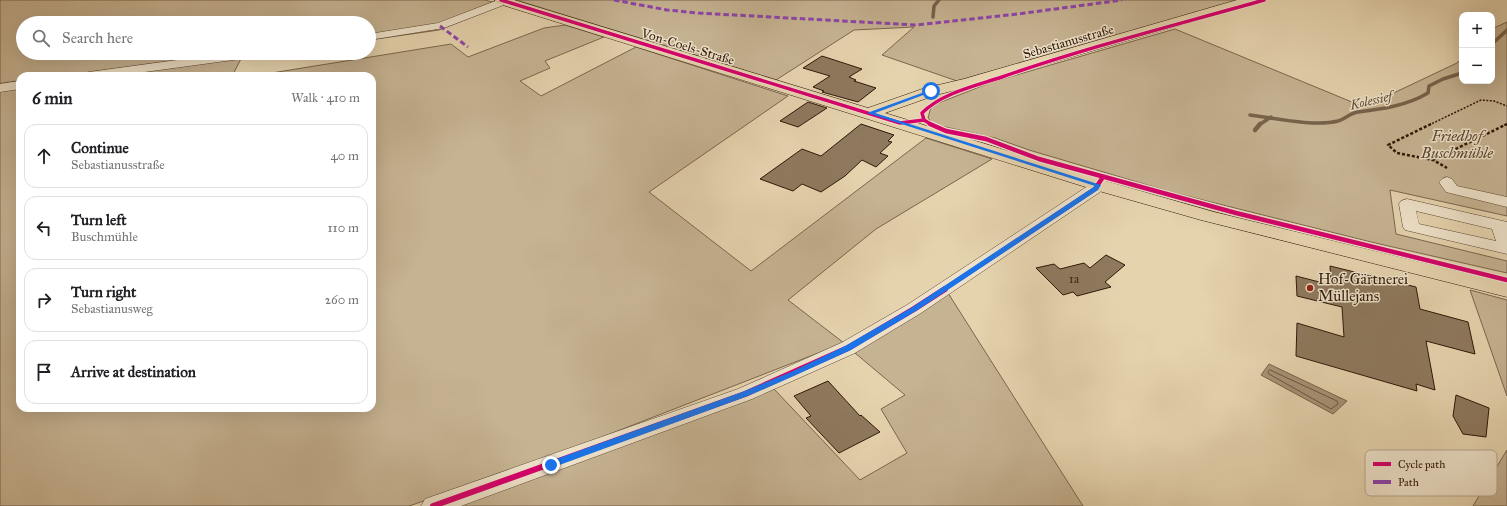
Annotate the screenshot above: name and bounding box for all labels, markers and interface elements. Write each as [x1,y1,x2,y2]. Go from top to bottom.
map controls [1459,12,1495,84]
button: + [1459,12,1495,48]
search box [16,16,376,60]
street label: Sebastianusstraße [1021,21,1116,63]
street label: Von-Coels-Straße [638,25,737,69]
icon: search [30,27,52,49]
text: Search here [62,29,133,47]
button: − [1459,48,1495,84]
route start [922,82,940,100]
text: 6 min [32,88,73,109]
water label: Kolessief [1348,88,1398,114]
text: Walk · 410 m [291,90,360,106]
park label: Friedhof Buschmühle [1420,127,1493,162]
text: Continue [71,139,129,157]
icon: ahead [33,145,55,167]
text: 40 m [330,148,359,164]
text: Sebastianusstraße [71,157,165,173]
text: Turn left [71,211,127,229]
icon: left [33,217,55,239]
text: 110 m [327,220,359,236]
text: Buschmühle [71,229,138,245]
place label: Hof-Gärtnerei Müllejans [1318,270,1408,305]
house number: 1a [1069,271,1080,287]
text: Turn right [71,283,136,301]
marker: Hof-Gärtnerei Müllejans [1305,283,1315,293]
icon: right [33,289,55,311]
text: 260 m [325,292,359,308]
text: Sebastianusweg [71,301,153,317]
icon: arrive [33,361,55,383]
text: Arrive at destination [71,363,196,381]
legend [1365,450,1497,496]
route end [542,456,560,474]
text: Cycle path [1398,458,1445,471]
text: Path [1398,476,1419,489]

